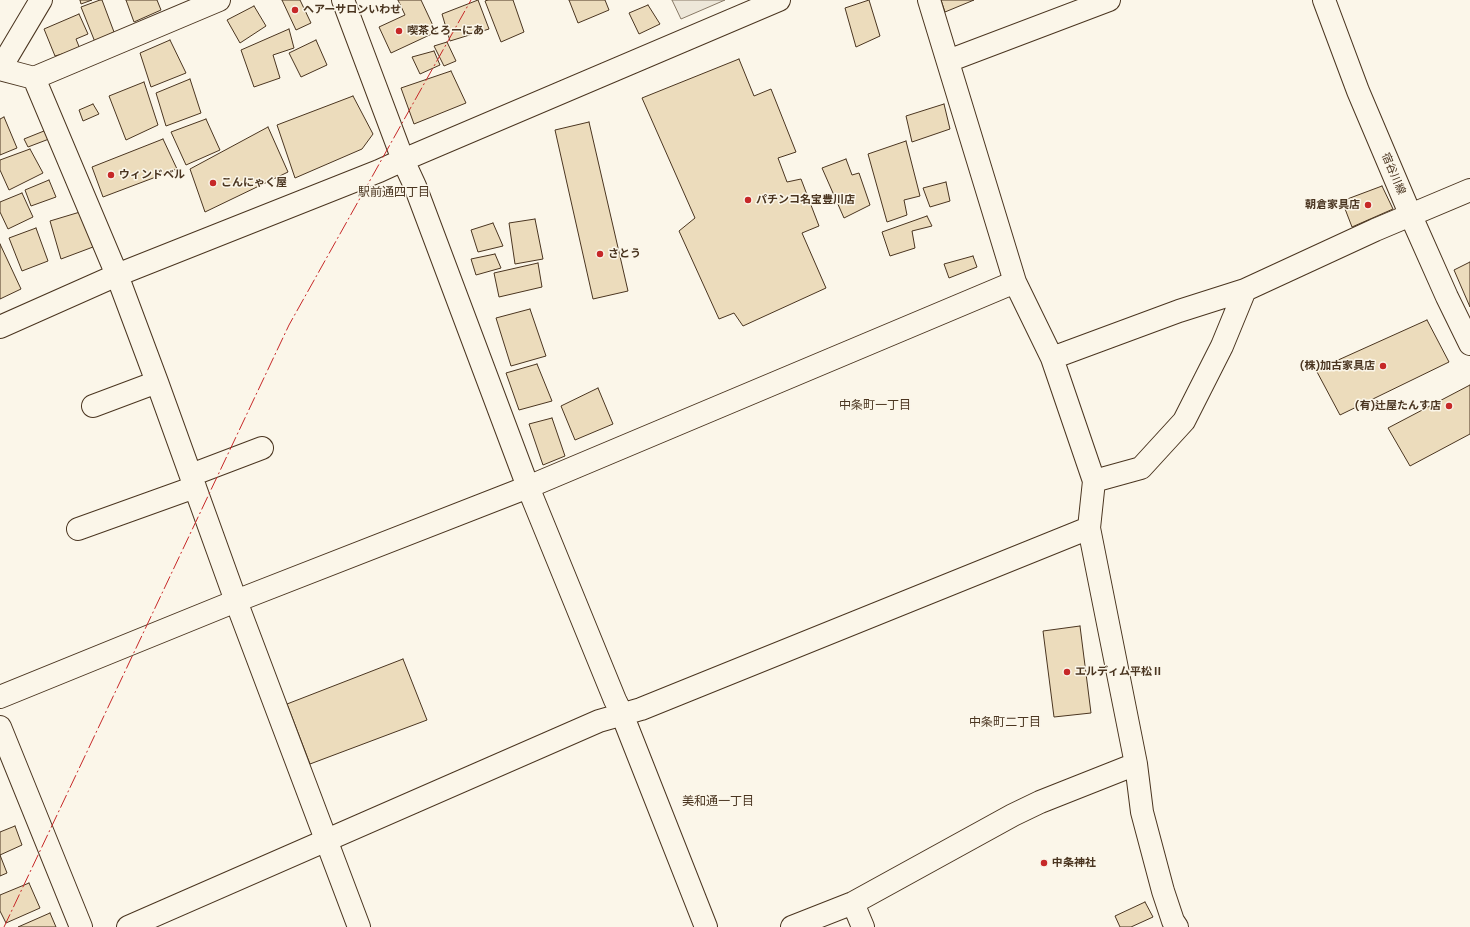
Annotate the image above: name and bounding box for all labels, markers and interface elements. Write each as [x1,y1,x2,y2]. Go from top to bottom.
place label: ヘアーサロンいわせ [303,3,401,17]
marker: ヘアーサロンいわせ [290,5,300,15]
place label: 喫茶とろーにあ [407,24,484,38]
marker: 喫茶とろーにあ [394,26,404,36]
street label: 宿谷川線 [1378,151,1408,197]
place label: ウィンドベル [119,168,185,182]
marker: ウィンドベル [106,170,116,180]
place label: こんにゃく屋 [221,176,287,190]
marker: こんにゃく屋 [208,178,218,188]
district label: 駅前通四丁目 [358,186,430,200]
place label: パチンコ名宝豊川店 [756,193,855,207]
marker: パチンコ名宝豊川店 [743,195,753,205]
place label: 朝倉家具店 [1305,198,1360,212]
marker: 朝倉家具店 [1363,200,1373,210]
place label: さとう [608,247,641,261]
marker: さとう [595,249,605,259]
place label: (株)加古家具店 [1300,359,1375,373]
marker: (株)加古家具店 [1378,361,1388,371]
district label: 中条町一丁目 [839,399,911,413]
place label: (有)辻屋たんす店 [1355,399,1441,413]
marker: (有)辻屋たんす店 [1444,401,1454,411]
place label: エルディム平松Ⅱ [1075,665,1163,679]
marker: エルディム平松Ⅱ [1062,667,1072,677]
district label: 中条町二丁目 [969,716,1041,730]
district label: 美和通一丁目 [682,795,754,809]
place label: 中条神社 [1052,856,1096,870]
marker: 中条神社 [1039,858,1049,868]

